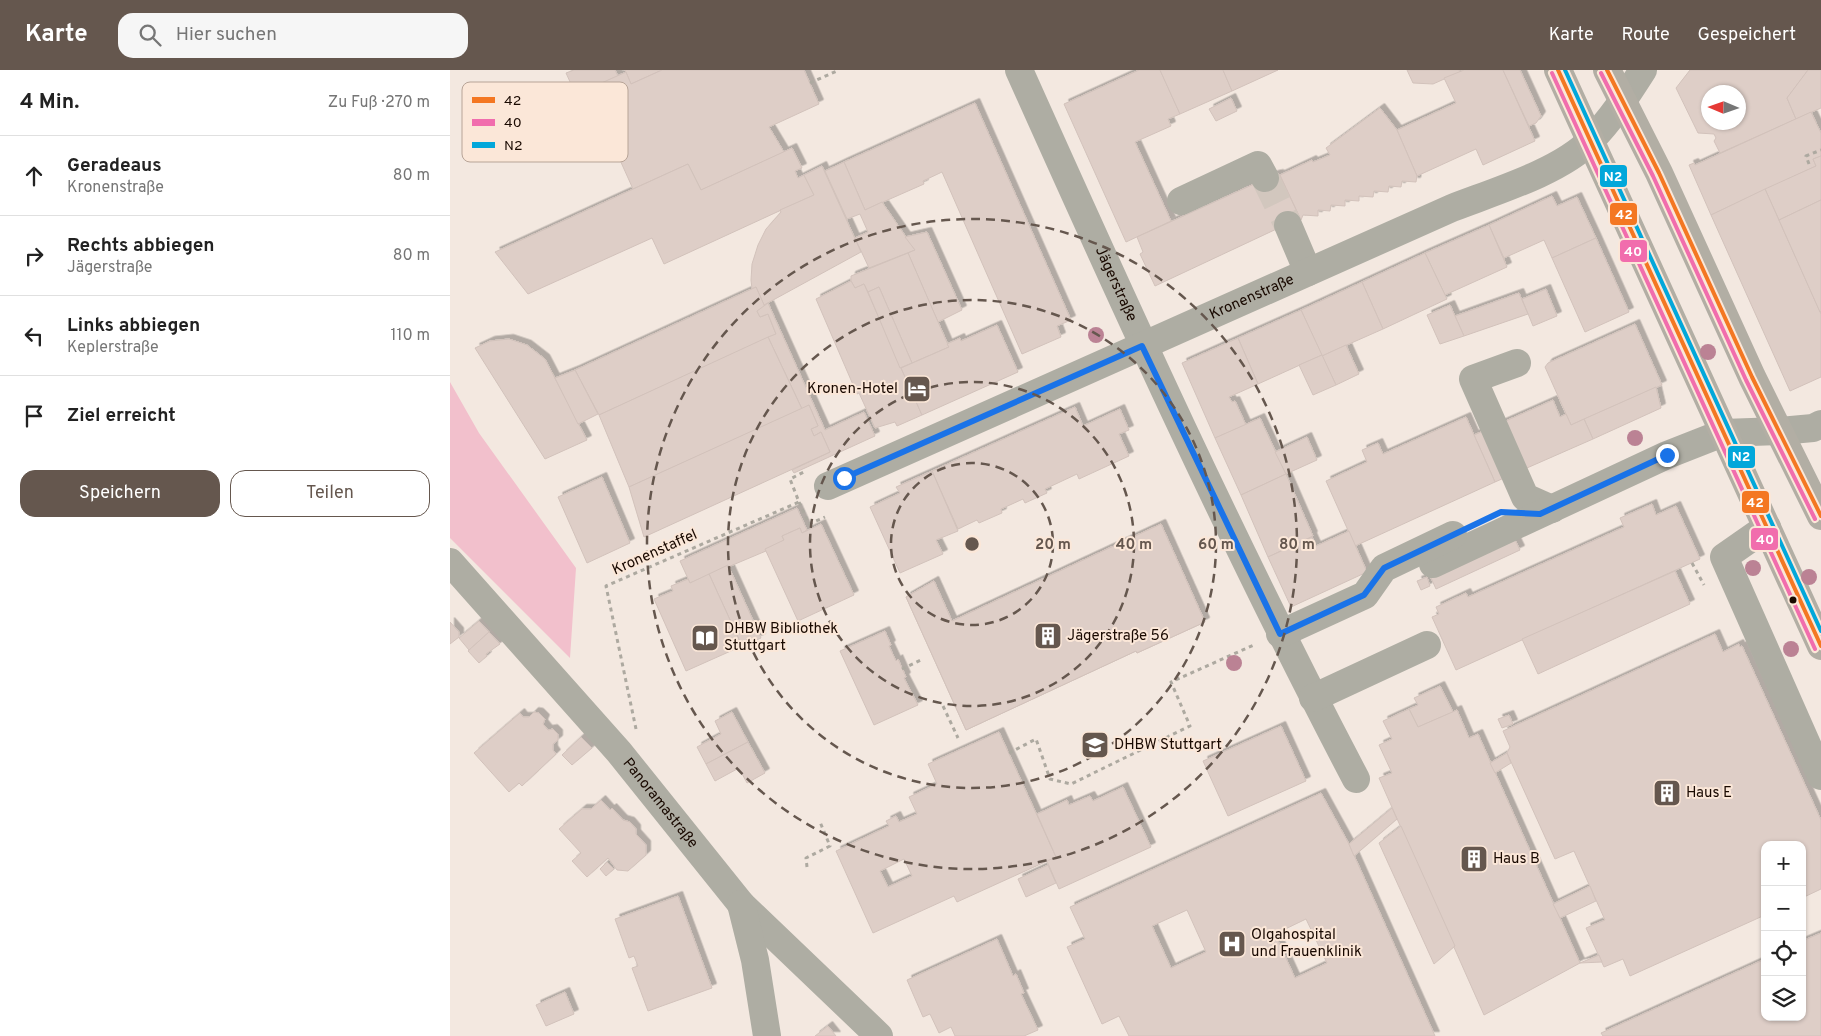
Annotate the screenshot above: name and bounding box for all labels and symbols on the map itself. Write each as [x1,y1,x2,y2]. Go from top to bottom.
legend [462,82,628,162]
north arrow [1701,85,1746,130]
text: 42 [504,93,521,110]
text: 40 [504,115,522,132]
text: N2 [504,138,522,155]
line badge: N2 [1599,164,1628,188]
text: N2 [1604,169,1622,186]
line badge: 42 [1609,202,1638,226]
text: 42 [1615,207,1633,224]
line badge: 40 [1619,239,1648,263]
street label: Jägerstraße [1090,244,1141,325]
text: 40 [1624,244,1642,261]
street label: Kronenstraße [1207,270,1297,324]
hotel icon: Kronen-Hotel [902,374,932,404]
place label: Kronen-Hotel [807,380,898,399]
route end [1656,444,1679,467]
line badge: N2 [1727,445,1756,469]
text: N2 [1732,449,1750,466]
route start [833,467,856,490]
line badge: 42 [1741,490,1770,514]
text: 42 [1746,495,1764,512]
street label: Kronenstaffel [609,526,701,580]
line badge: 40 [1750,527,1779,551]
text: 40 [1756,532,1774,549]
centre of rings [963,535,981,553]
text: 20 m [1035,536,1071,555]
text: 40 m [1116,536,1152,555]
text: 60 m [1198,536,1234,555]
text: 80 m [1279,536,1315,555]
unlabelled marker [1788,595,1798,605]
place label: DHBW Bibliothek Stuttgart [724,620,838,656]
building icon: Jägerstraße 56 [1033,621,1063,651]
library icon: DHBW Bibliothek Stuttgart [690,623,720,653]
place label: Jägerstraße 56 [1067,627,1169,646]
school or university icon: DHBW Stuttgart [1080,730,1110,760]
place label: DHBW Stuttgart [1114,736,1222,755]
street label: Panoramastraße [618,754,702,852]
building icon: Haus E [1652,778,1682,808]
place label: Haus E [1686,784,1732,803]
building icon: Haus B [1459,844,1489,874]
place label: Haus B [1493,850,1540,869]
place label: Olgahospital und Frauenklinik [1251,926,1362,962]
hospital icon: Olgahospital und Frauenklinik [1217,929,1247,959]

